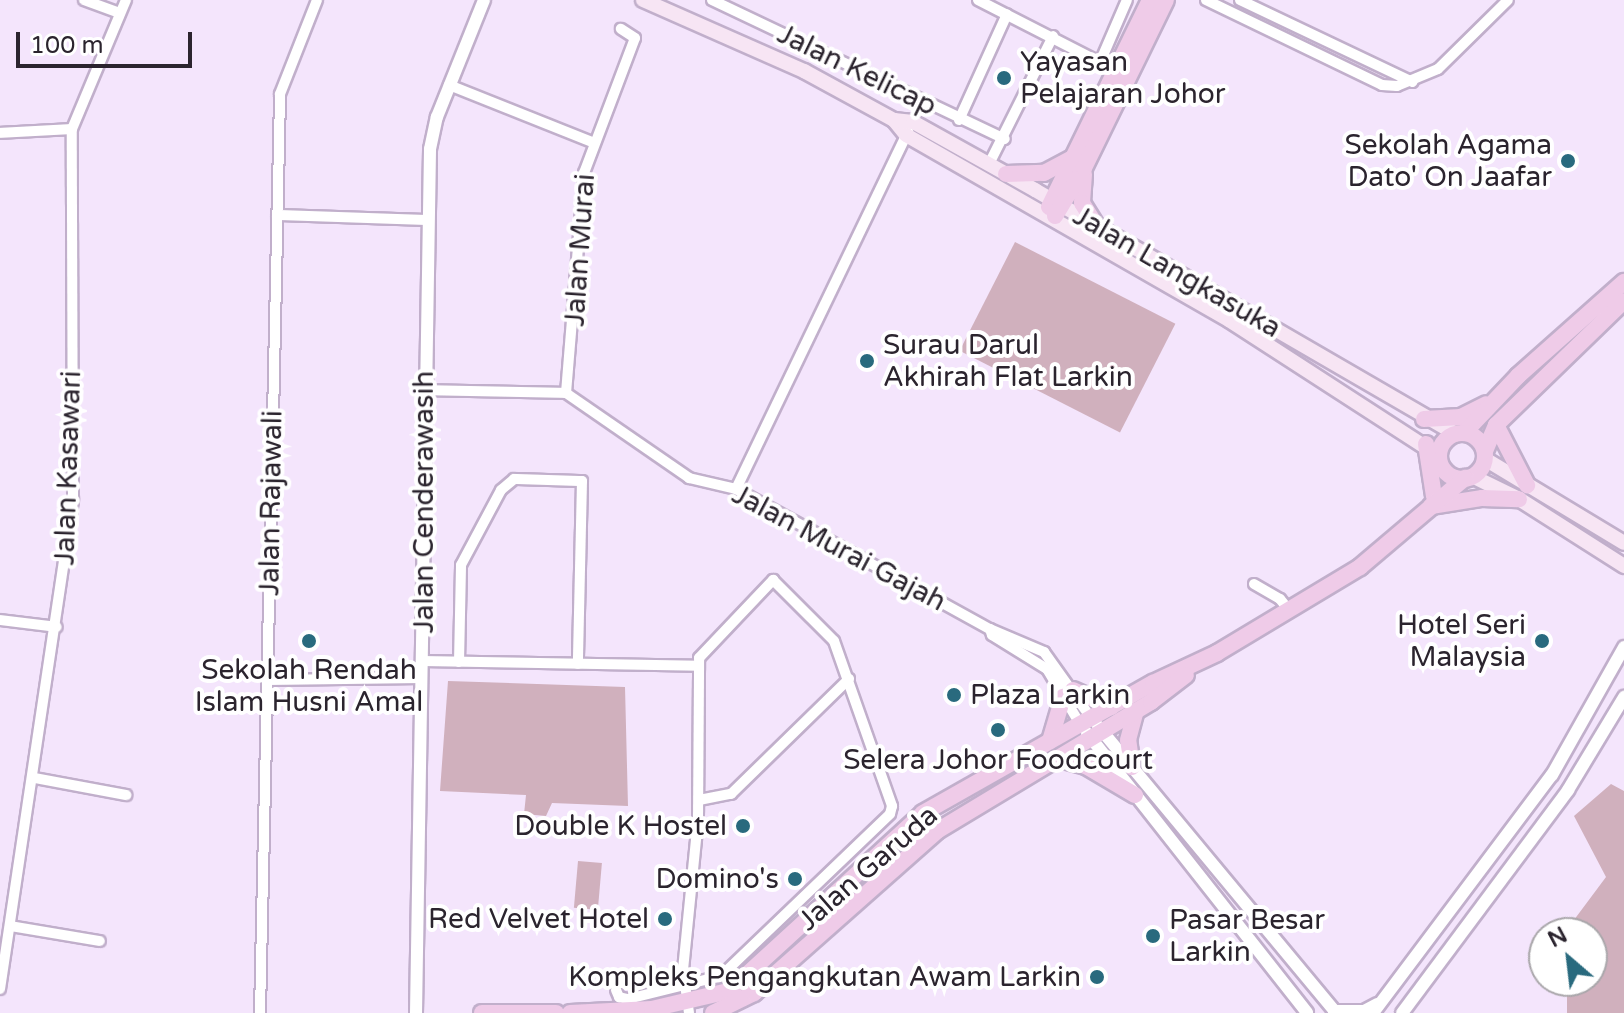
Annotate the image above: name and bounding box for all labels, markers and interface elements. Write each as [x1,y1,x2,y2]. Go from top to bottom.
scale bar [20,16,196,66]
street label: Jalan Kelicap [772,17,942,123]
text: 100 m [30,31,104,60]
place label: Yayasan Pelajaran Johor [1020,45,1225,111]
marker: Yayasan Pelajaran Johor [995,69,1013,87]
place label: Sekolah Agama Dato' On Jaafar [1344,128,1552,194]
marker: Sekolah Agama Dato' On Jaafar [1559,152,1577,170]
street label: Jalan Murai [558,173,602,327]
street label: Jalan Langkasuka [1067,199,1287,345]
place label: Surau Darul Akhirah Flat Larkin [883,328,1133,394]
marker: Surau Darul Akhirah Flat Larkin [858,352,876,370]
street label: Jalan Kasawari [48,370,88,566]
street label: Jalan Cenderawasih [407,371,441,633]
street label: Jalan Rajawali [253,410,289,596]
street label: Jalan Murai Gajah [726,478,952,618]
place label: Hotel Seri Malaysia [1397,608,1526,674]
marker: Sekolah Rendah Islam Husni Amal [300,632,318,650]
marker: Hotel Seri Malaysia [1533,632,1551,650]
place label: Sekolah Rendah Islam Husni Amal [195,653,423,719]
place label: Plaza Larkin [970,678,1130,712]
marker: Plaza Larkin [945,686,963,704]
marker: Selera Johor Foodcourt [989,721,1007,739]
place label: Selera Johor Foodcourt [843,743,1153,777]
street label: Jalan Garuda [791,798,945,938]
place label: Double K Hostel [514,809,727,843]
marker: Double K Hostel [734,817,752,835]
place label: Domino's [655,862,779,896]
marker: Domino's [786,870,804,888]
place label: Red Velvet Hotel [428,902,649,936]
place label: Pasar Besar Larkin [1169,903,1325,969]
marker: Red Velvet Hotel [656,910,674,928]
north arrow [1528,917,1608,997]
text: N [1544,922,1572,953]
marker: Pasar Besar Larkin [1144,927,1162,945]
place label: Kompleks Pengangkutan Awam Larkin [568,960,1081,994]
marker: Kompleks Pengangkutan Awam Larkin [1088,968,1106,986]

